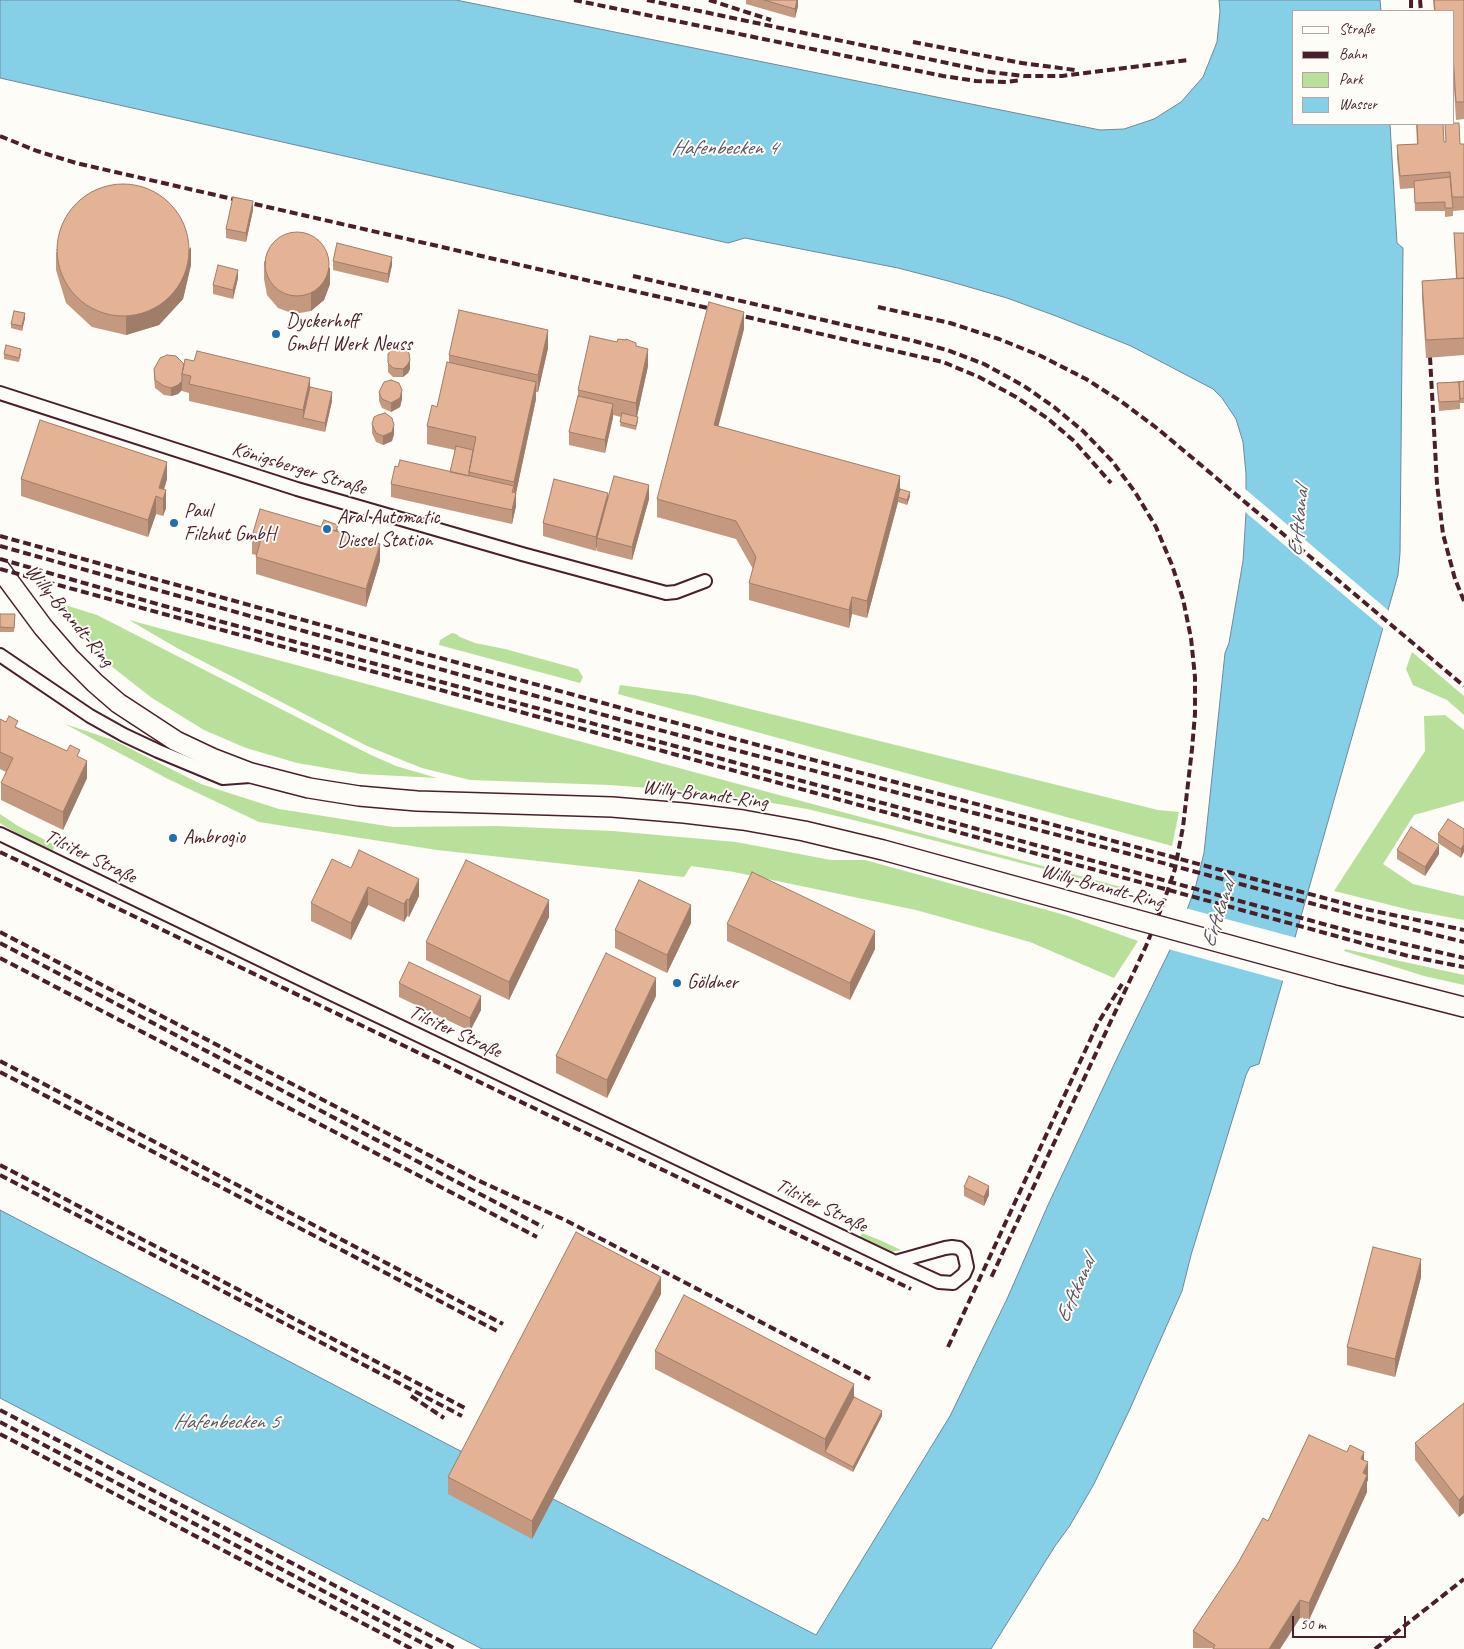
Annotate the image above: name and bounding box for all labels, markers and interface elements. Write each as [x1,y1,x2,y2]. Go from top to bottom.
legend [1292,10,1454,125]
text: Straße [1339,20,1374,39]
text: Bahn [1339,45,1367,64]
text: Park [1339,70,1363,89]
text: Wasser [1339,95,1377,114]
water label: Hafenbecken 4 [671,135,777,161]
place label: Dyckerhoff GmbH Werk Neuss [286,310,412,357]
marker: Dyckerhoff GmbH Werk Neuss [270,328,282,340]
street label: Königsberger Straße [229,437,369,501]
water label: Erftkanal [1283,486,1315,558]
place label: Paul Filzhut GmbH [184,500,276,547]
place label: Aral Automatic Diesel Station [337,506,440,553]
marker: Paul Filzhut GmbH [168,517,180,529]
marker: Aral Automatic Diesel Station [321,523,333,535]
street label: Willy-Brandt-Ring [19,560,119,672]
street label: Willy-Brandt-Ring [641,775,769,815]
street label: Tilsiter Straße [40,824,140,890]
place label: Ambrogio [183,826,245,850]
marker: Ambrogio [167,832,179,844]
street label: Willy-Brandt-Ring [1038,859,1166,915]
water label: Erftkanal [1196,877,1242,951]
place label: Göldner [687,971,738,995]
marker: Göldner [671,977,683,989]
street label: Tilsiter Straße [405,1000,505,1064]
street label: Tilsiter Straße [771,1173,871,1239]
water label: Erftkanal [1050,1253,1102,1327]
water label: Hafenbecken 5 [173,1409,279,1435]
scale bar [1294,1606,1408,1638]
text: 50 m [1300,1615,1326,1634]

